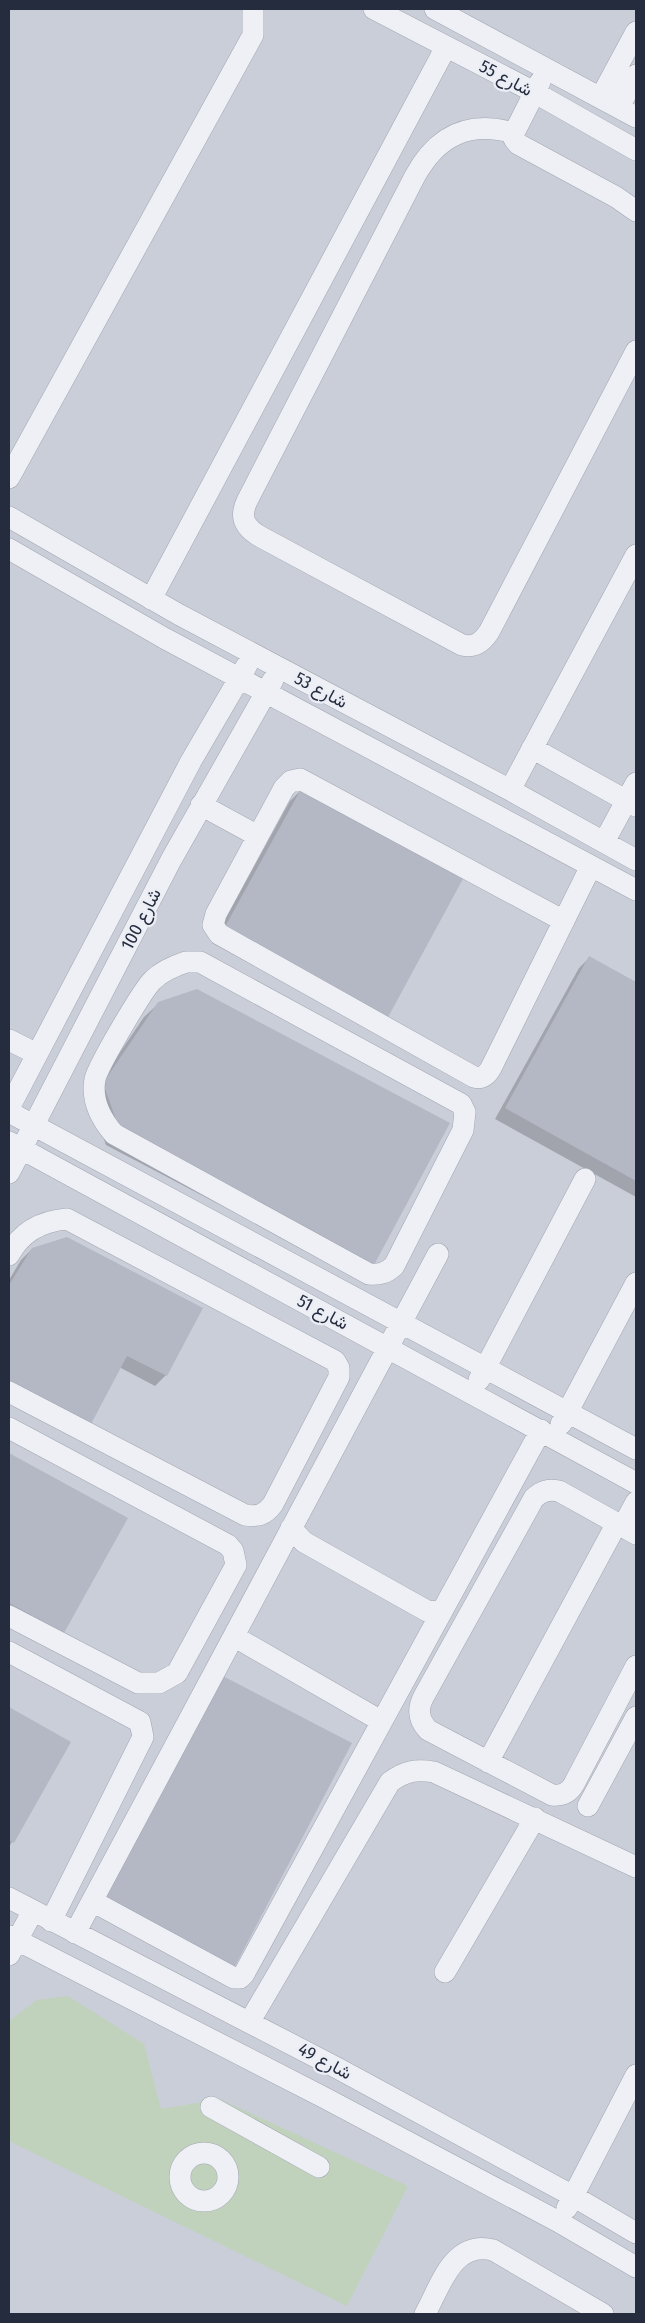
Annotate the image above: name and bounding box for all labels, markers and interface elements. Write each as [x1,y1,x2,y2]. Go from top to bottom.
street label: شارع 55 [475,55,536,102]
street label: شارع 53 [290,667,351,714]
street label: شارع 100 [116,885,167,954]
street label: شارع 51 [293,1289,352,1335]
street label: شارع 49 [294,2038,356,2085]

